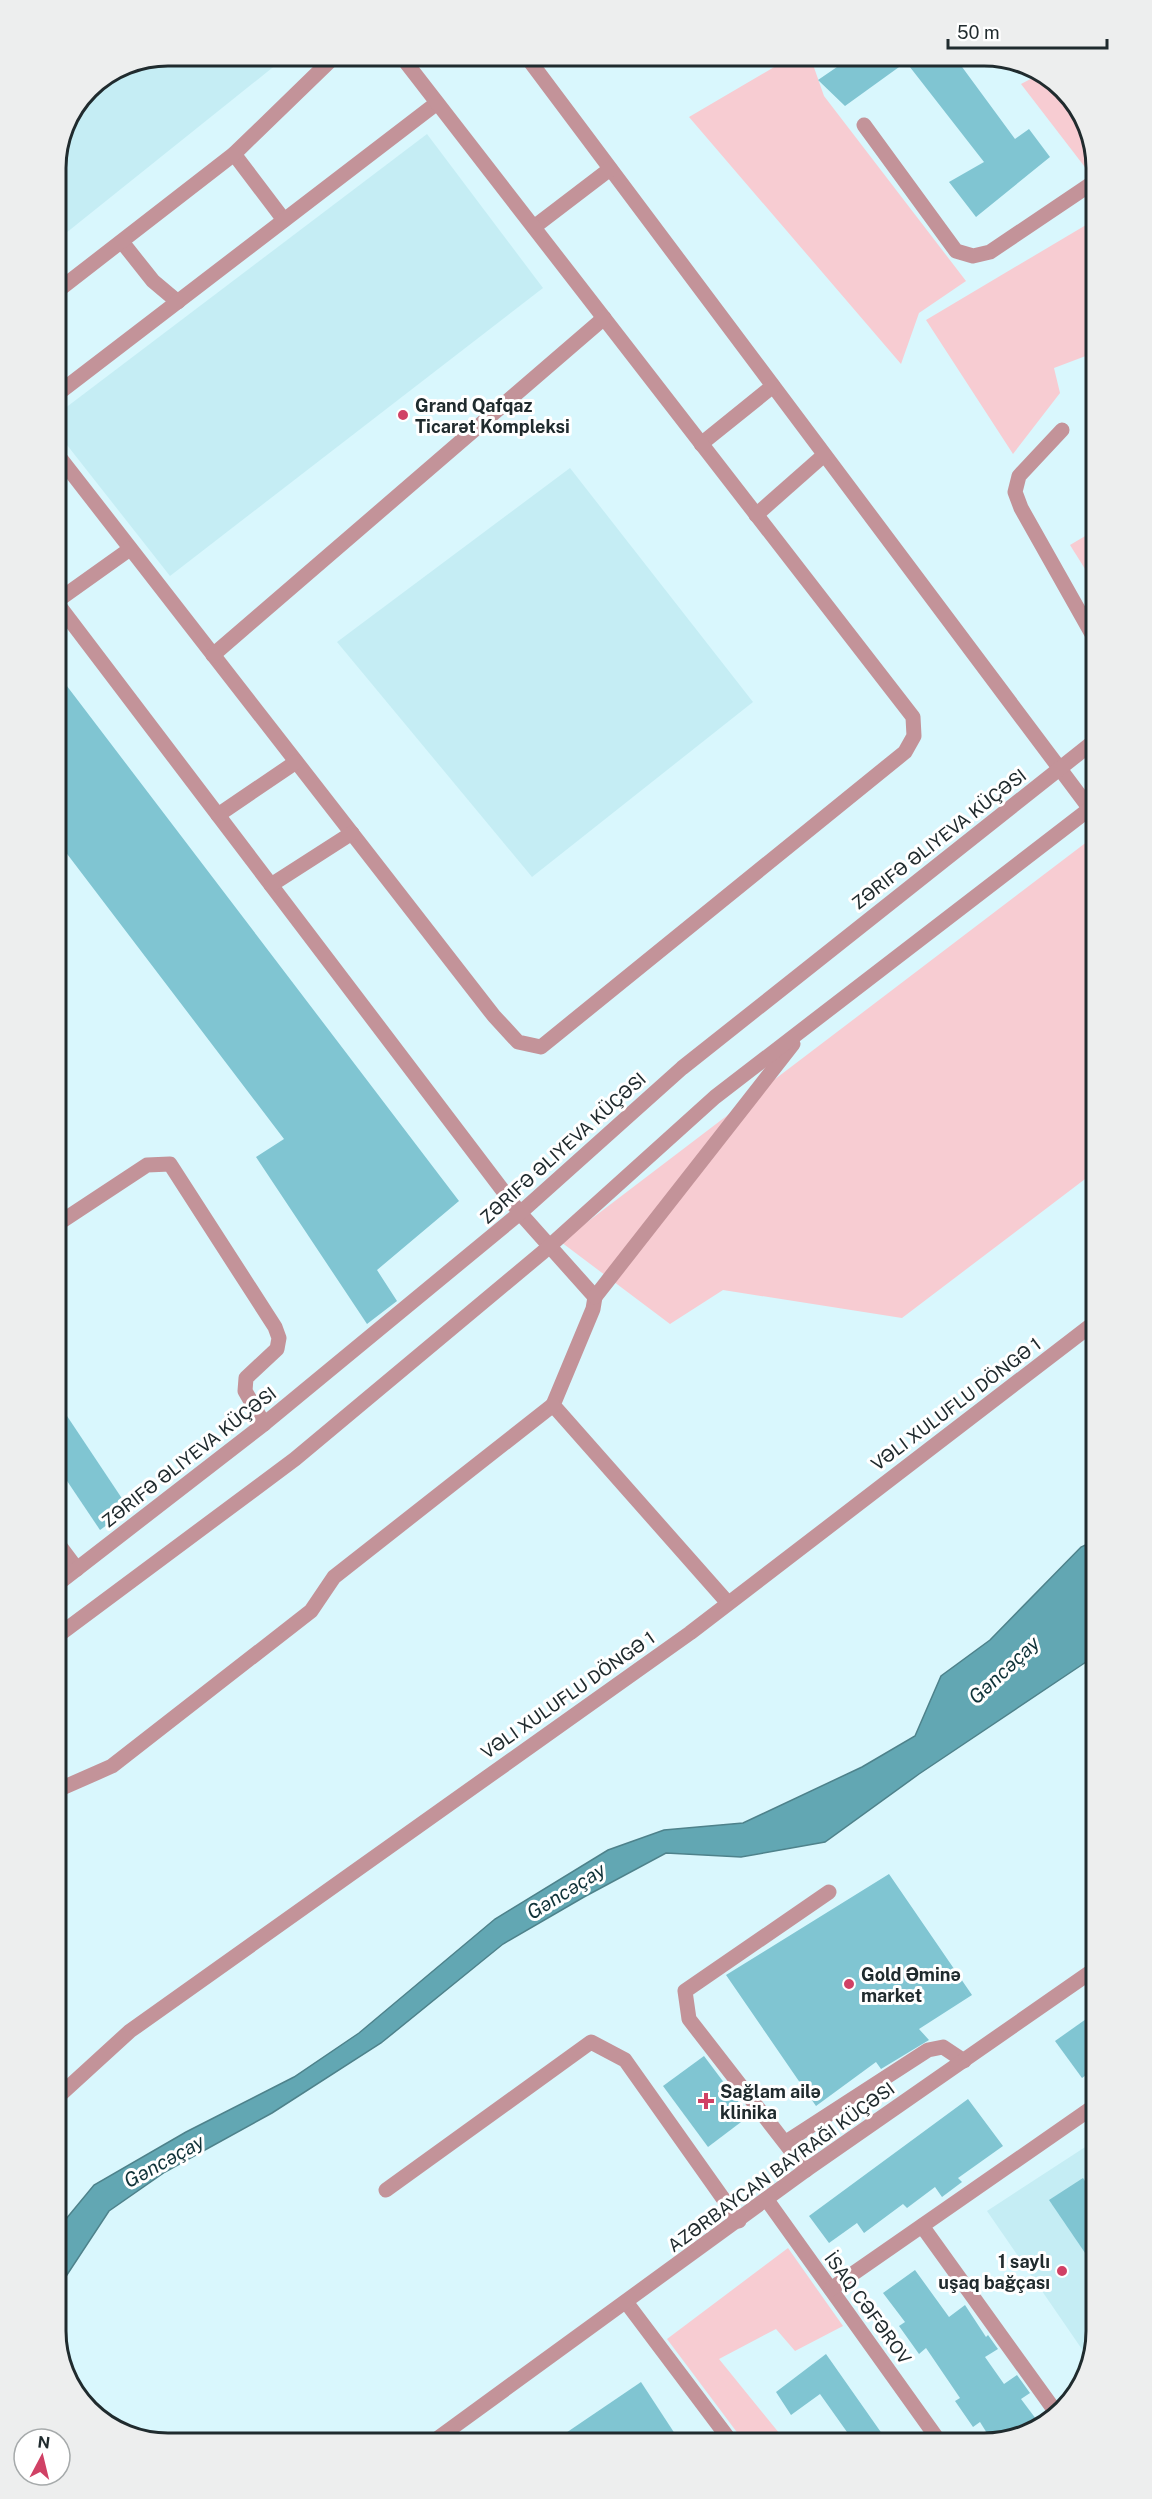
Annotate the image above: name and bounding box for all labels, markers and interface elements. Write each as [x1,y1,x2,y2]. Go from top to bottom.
scale bar [948,12,1107,50]
text: 50 m [957,22,1000,43]
place label: Grand Qafqaz Ticarət Kompleksi [415,395,570,437]
marker: Grand Qafqaz Ticarət Kompleksi [396,408,410,422]
street label: ZƏRIFƏ ƏLIYEVA KÜÇƏSI [847,764,1030,914]
street label: ZƏRIFƏ ƏLIYEVA KÜÇƏSI [475,1067,650,1228]
street label: VƏLI XULUFLU DÖNGƏ 1 [866,1332,1045,1475]
street label: ZƏRIFƏ ƏLIYEVA KÜÇƏSI [97,1382,280,1532]
street label: VƏLI XULUFLU DÖNGƏ 1 [477,1626,659,1763]
water label: Gəncəçay [964,1631,1045,1709]
water label: Gəncəçay [522,1857,610,1925]
place label: Gold Əminə market [861,1964,961,2006]
marker: Gold Əminə market [842,1977,856,1991]
street label: AZƏRBAYCAN BAYRAĞI KÜÇƏSI [663,2077,898,2256]
place label: Sağlam ailə klinika [720,2081,821,2123]
marker: Sağlam ailə klinika [697,2092,715,2110]
water label: Gəncəçay [120,2129,209,2193]
street label: İSAQ CƏFƏROV [820,2247,916,2368]
place label: 1 saylı uşaq bağçası [938,2251,1050,2293]
marker: 1 saylı uşaq bağçası [1055,2264,1069,2278]
north arrow [12,2427,72,2487]
text: N [36,2432,51,2453]

